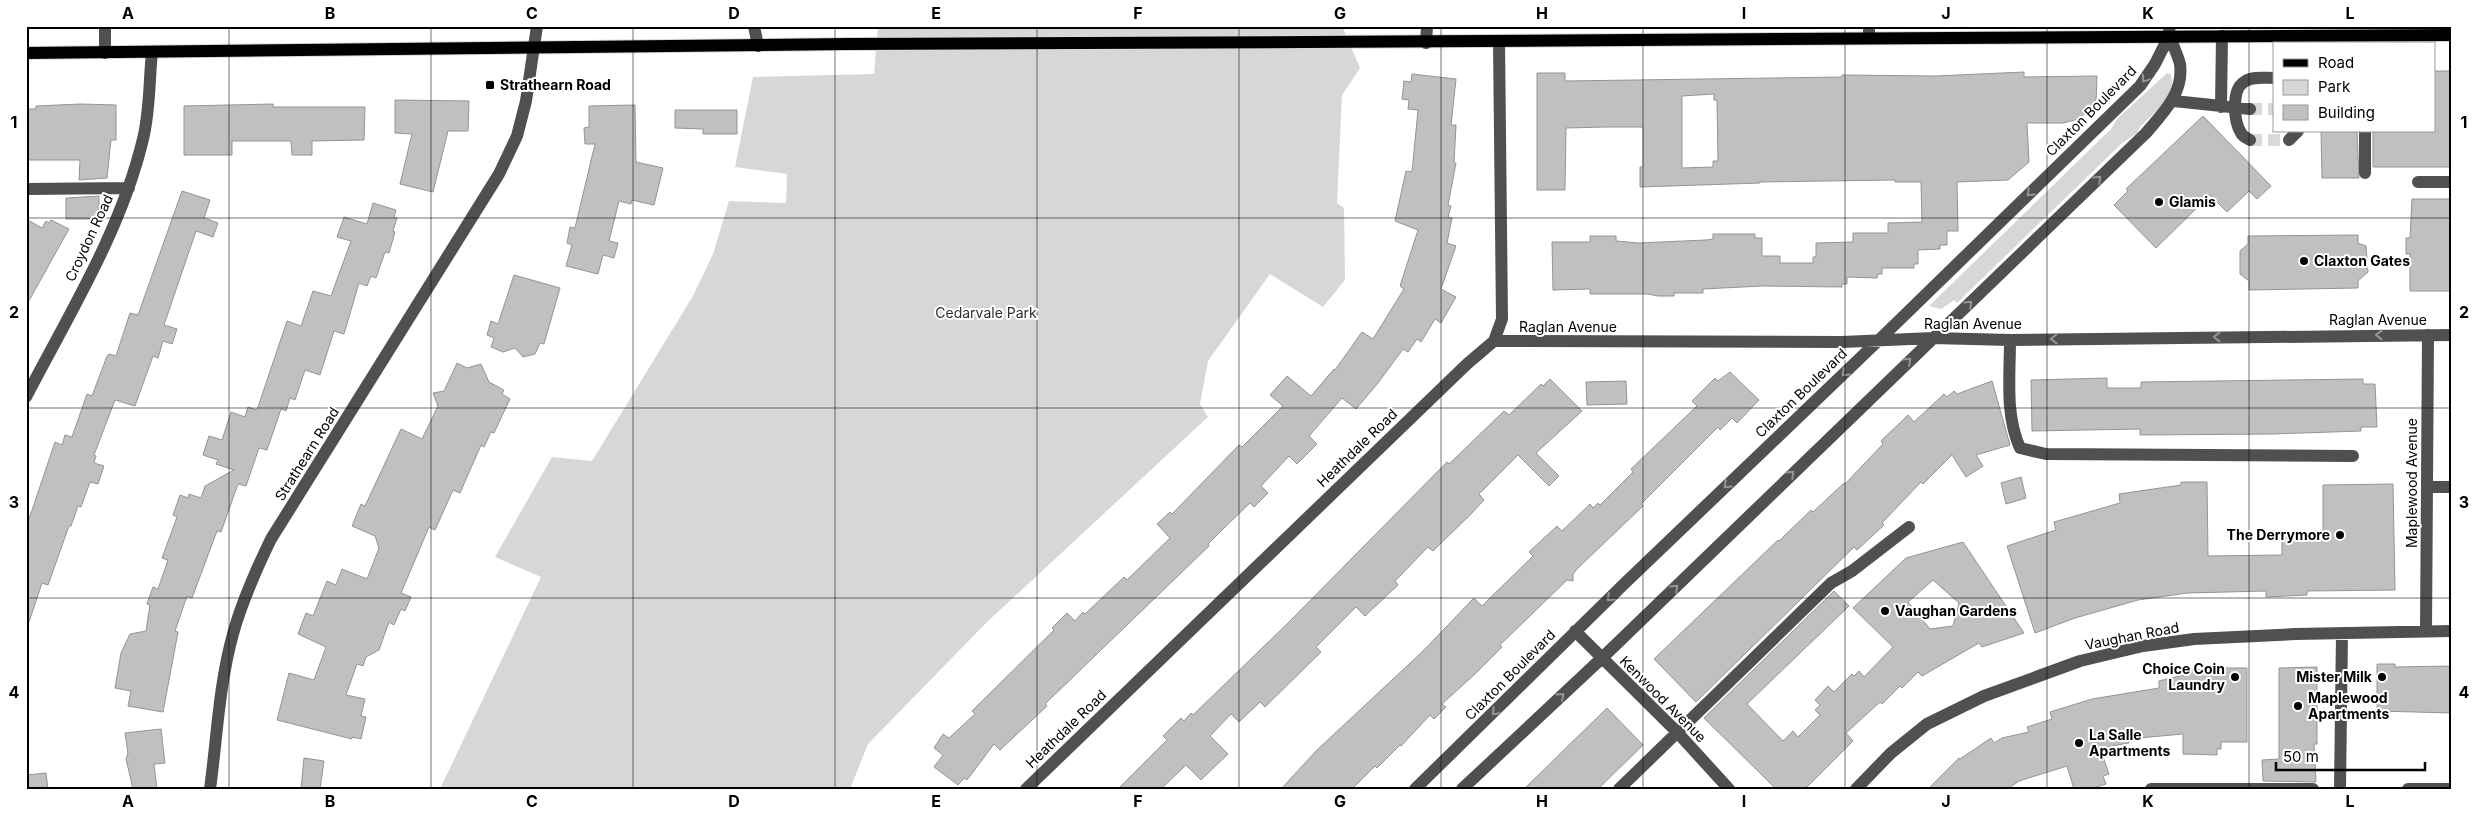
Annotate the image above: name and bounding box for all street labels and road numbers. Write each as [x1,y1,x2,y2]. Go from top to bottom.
street label: Claxton Boulevard [2042,62,2139,159]
street label: Croydon Road [61,192,116,284]
street label: Raglan Avenue [2329,311,2427,328]
street label: Raglan Avenue [1924,315,2022,332]
street label: Raglan Avenue [1519,318,1617,335]
street label: Claxton Boulevard [1751,345,1850,441]
street label: Strathearn Road [271,404,342,504]
street label: Heathdale Road [1313,405,1400,490]
street label: Maplewood Avenue [2403,418,2420,548]
street label: Vaughan Road [2083,618,2181,653]
street label: Claxton Boulevard [1461,626,1558,723]
street label: Kenwood Avenue [1617,652,1710,745]
street label: Heathdale Road [1022,686,1109,771]

